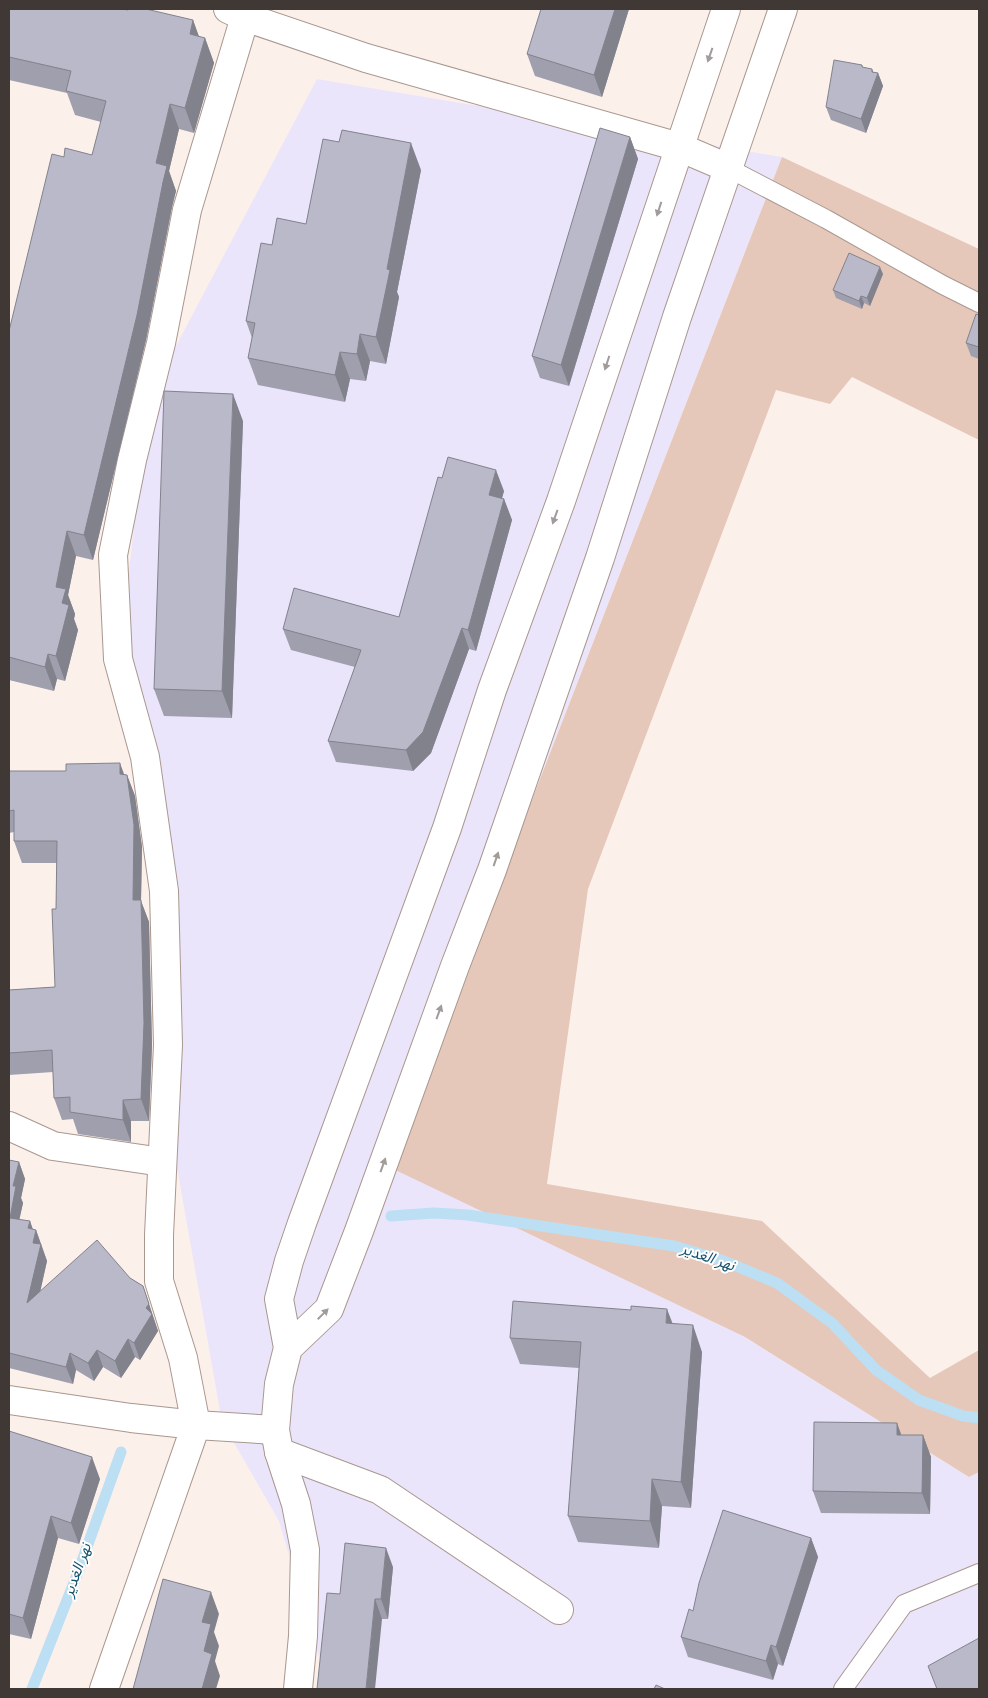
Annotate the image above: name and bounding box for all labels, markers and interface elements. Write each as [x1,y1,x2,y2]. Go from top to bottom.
one-way arrow [706,48,714,63]
one-way arrow [654,202,662,217]
one-way arrow [603,356,611,371]
one-way arrow [551,510,559,525]
one-way arrow [492,852,500,867]
one-way arrow [435,1004,443,1019]
one-way arrow [380,1157,388,1172]
water label: نهر الغدير [676,1233,741,1282]
one-way arrow [317,1308,329,1320]
water label: نهر الغدير [52,1537,102,1602]

